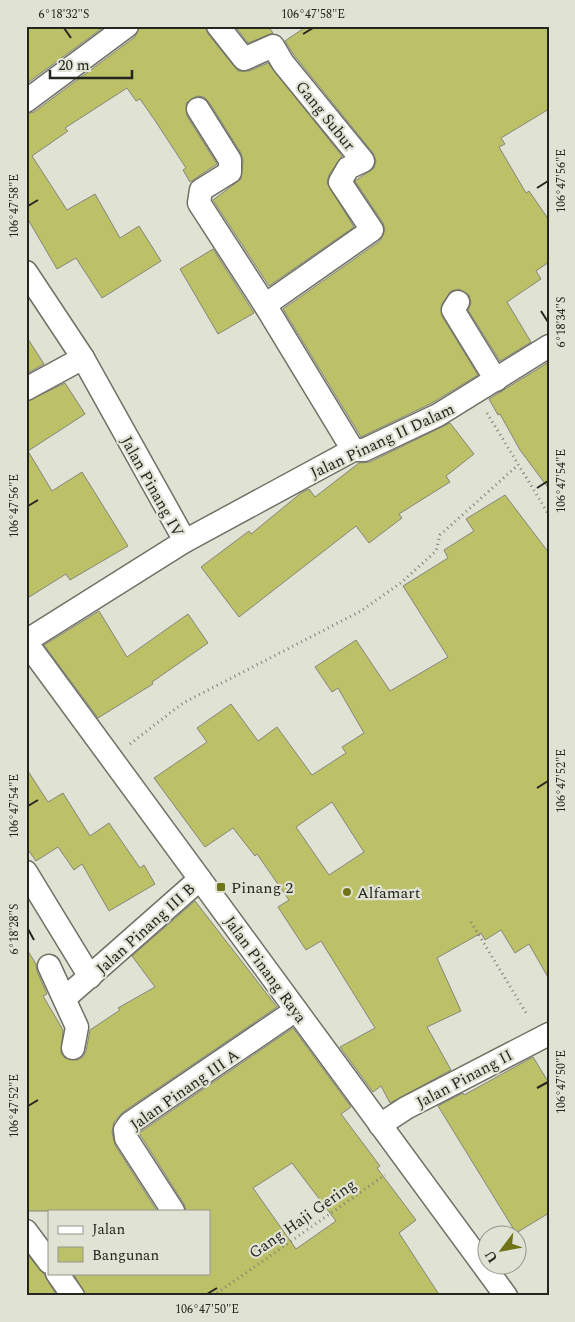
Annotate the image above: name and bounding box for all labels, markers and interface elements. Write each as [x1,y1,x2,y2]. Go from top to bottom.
text: 6°18'32"S [39,5,89,24]
text: 106°47'58"E [281,5,345,24]
scale bar [50,48,132,80]
text: 20 m [58,54,90,77]
street label: Gang Subur [290,75,361,156]
text: 106°47'56"E [552,149,571,213]
text: 106°47'58"E [5,174,24,238]
text: 6°18'34"S [552,297,571,347]
street label: Jalan Pinang II Dalam [306,397,459,485]
street label: Jalan Pinang IV [115,432,190,541]
text: 106°47'54"E [552,449,571,513]
text: 106°47'56"E [5,474,24,538]
text: 106°47'52"E [552,749,571,813]
text: 106°47'54"E [5,774,24,838]
place label: Pinang 2 [231,876,293,900]
street label: Jalan Pinang III B [91,877,201,980]
marker: Pinang 2 [215,881,227,893]
place label: Alfamart [357,881,421,905]
marker: Alfamart [341,886,353,898]
text: 6°18'28"S [5,904,24,954]
street label: Jalan Pinang Raya [218,911,312,1028]
street label: Jalan Pinang III A [125,1043,244,1136]
street label: Jalan Pinang II [412,1043,517,1114]
text: 106°47'50"E [552,1050,571,1114]
text: 106°47'52"E [5,1074,24,1138]
street label: Gang Haji Gering [244,1173,361,1265]
legend [48,1210,210,1274]
text: Jalan [92,1218,125,1241]
north arrow [478,1224,528,1274]
text: Bangunan [92,1244,159,1267]
text: U [479,1246,503,1267]
text: 106°47'50"E [175,1300,239,1319]

